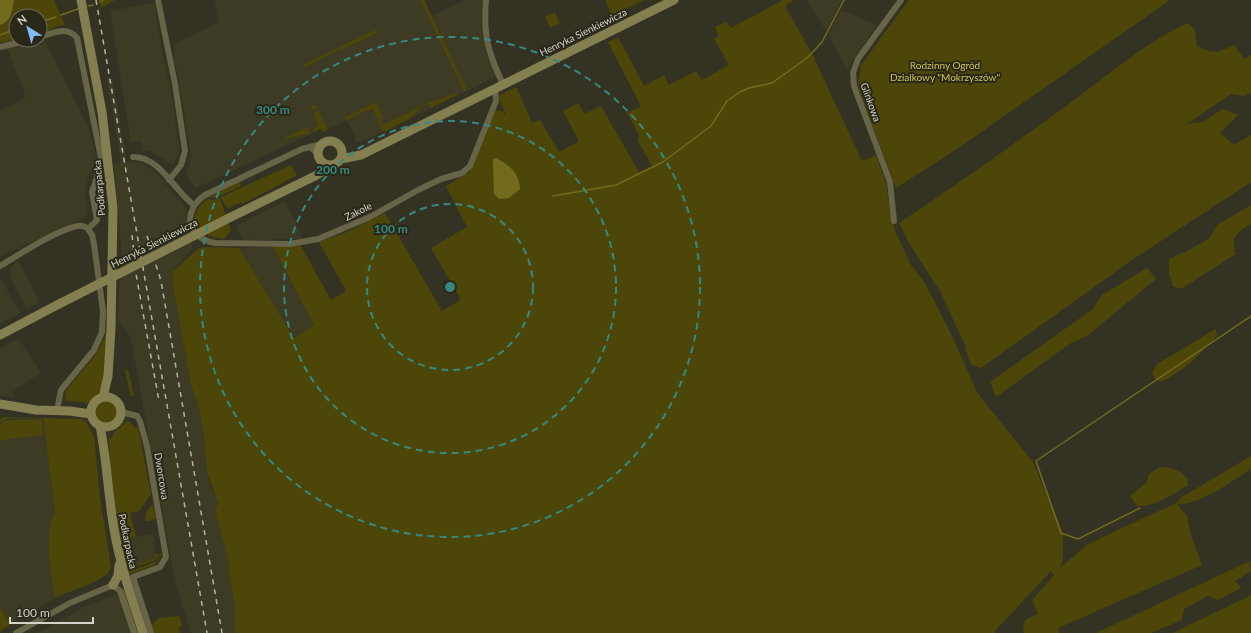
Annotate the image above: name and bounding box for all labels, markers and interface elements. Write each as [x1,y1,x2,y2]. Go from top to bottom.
street label: Henryka Sienkiewicza [537,6,629,58]
north arrow [8,8,48,48]
text: N [14,12,29,27]
park label: Rodzinny Ogród Dzialkowy "Mokrzyszów" [890,59,1000,83]
street label: Glinkowa [858,81,884,123]
text: 300 m [256,102,290,117]
street label: Podkarpacka [91,160,107,216]
text: 200 m [316,162,350,177]
street label: Zakole [342,199,374,223]
street label: Henryka Sienkiewicza [109,216,199,270]
text: 100 m [374,221,408,236]
centre of rings [443,280,457,294]
street label: Dworcowa [152,452,172,500]
street label: Podkarpacka [116,512,140,570]
scale bar [10,599,93,625]
text: 100 m [16,605,50,620]

